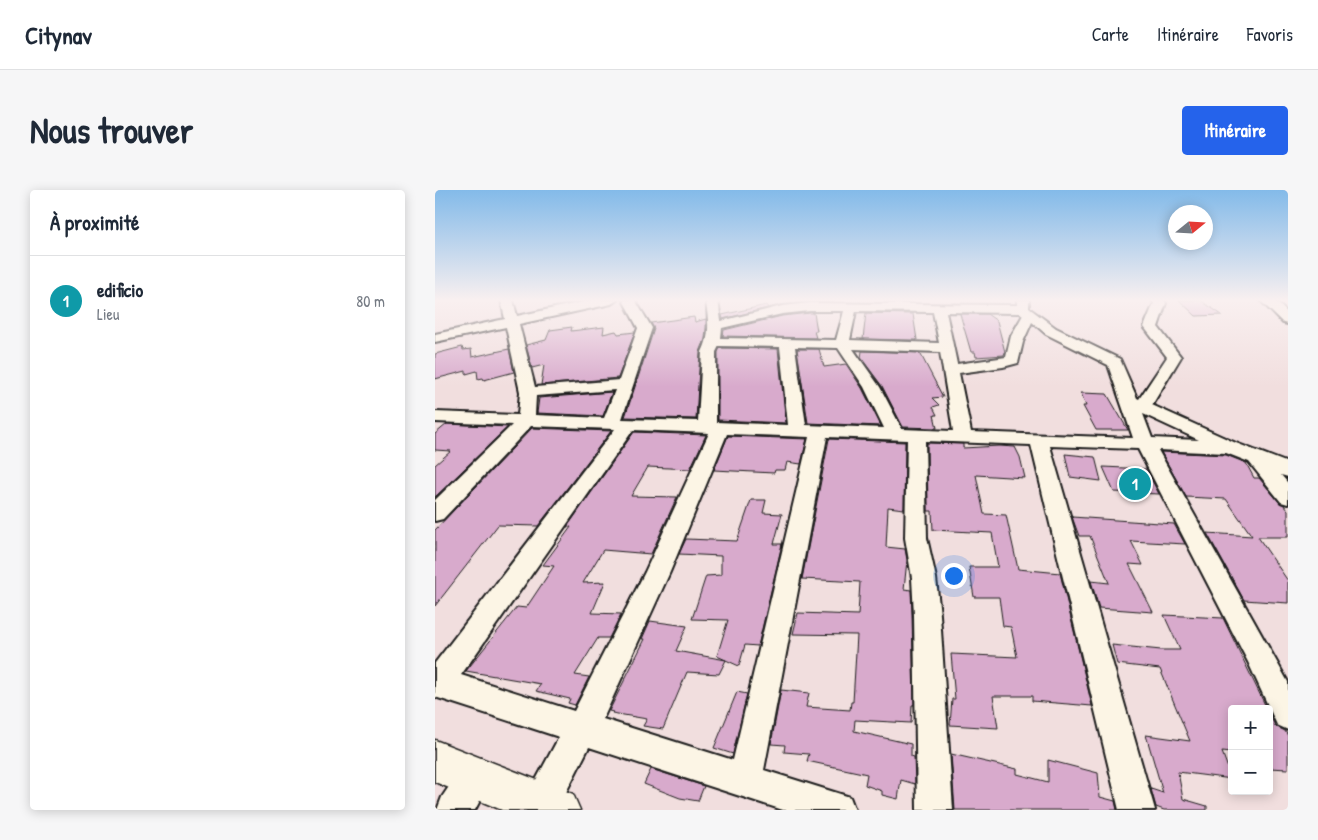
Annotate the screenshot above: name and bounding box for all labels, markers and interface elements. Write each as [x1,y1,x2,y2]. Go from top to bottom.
text: Citynav [25,19,92,51]
text: Carte [1092,22,1129,47]
text: Itinéraire [1157,22,1219,47]
text: Favoris [1247,22,1293,47]
button: Itinéraire [1182,106,1288,155]
text: Nous trouver [30,107,193,154]
north arrow [1168,205,1213,250]
text: À proximité [50,208,139,237]
text: edificio [97,277,143,303]
text: 1 [63,290,69,312]
text: 80 m [356,290,385,312]
text: Lieu [97,303,119,325]
pin: 1 [1119,465,1151,503]
your location [941,563,967,589]
map controls [1228,705,1273,795]
button: + [1228,705,1273,750]
button: − [1228,750,1273,795]

